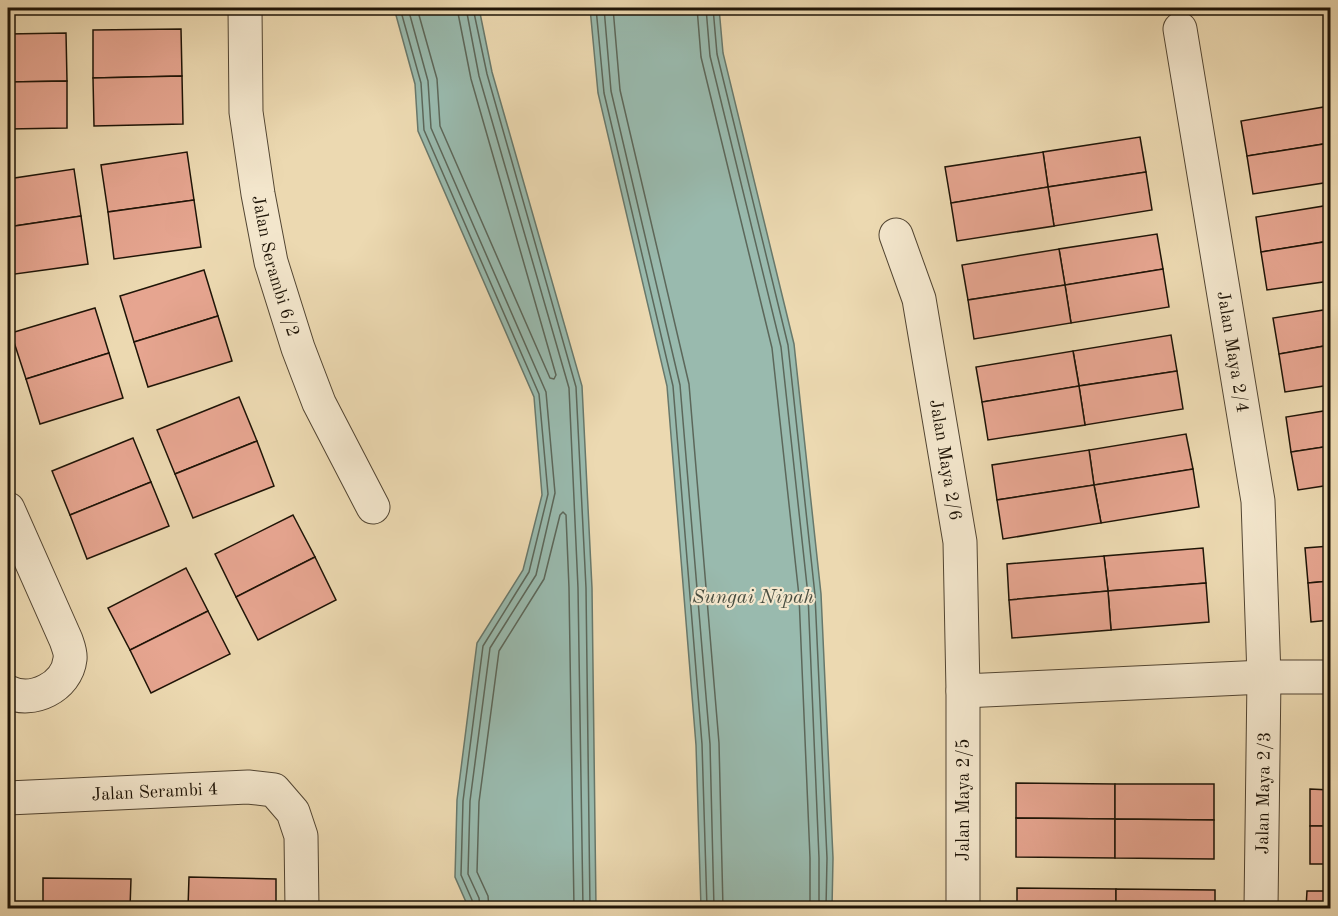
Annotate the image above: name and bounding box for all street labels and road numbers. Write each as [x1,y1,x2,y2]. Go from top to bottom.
street label: Jalan Serambi 6/2 [248,194,302,339]
street label: Jalan Maya 2/4 [1213,290,1251,414]
street label: Jalan Maya 2/6 [926,398,964,522]
street label: Jalan Maya 2/3 [1254,732,1274,855]
street label: Jalan Maya 2/5 [955,739,973,861]
street label: Jalan Serambi 4 [91,780,219,804]

